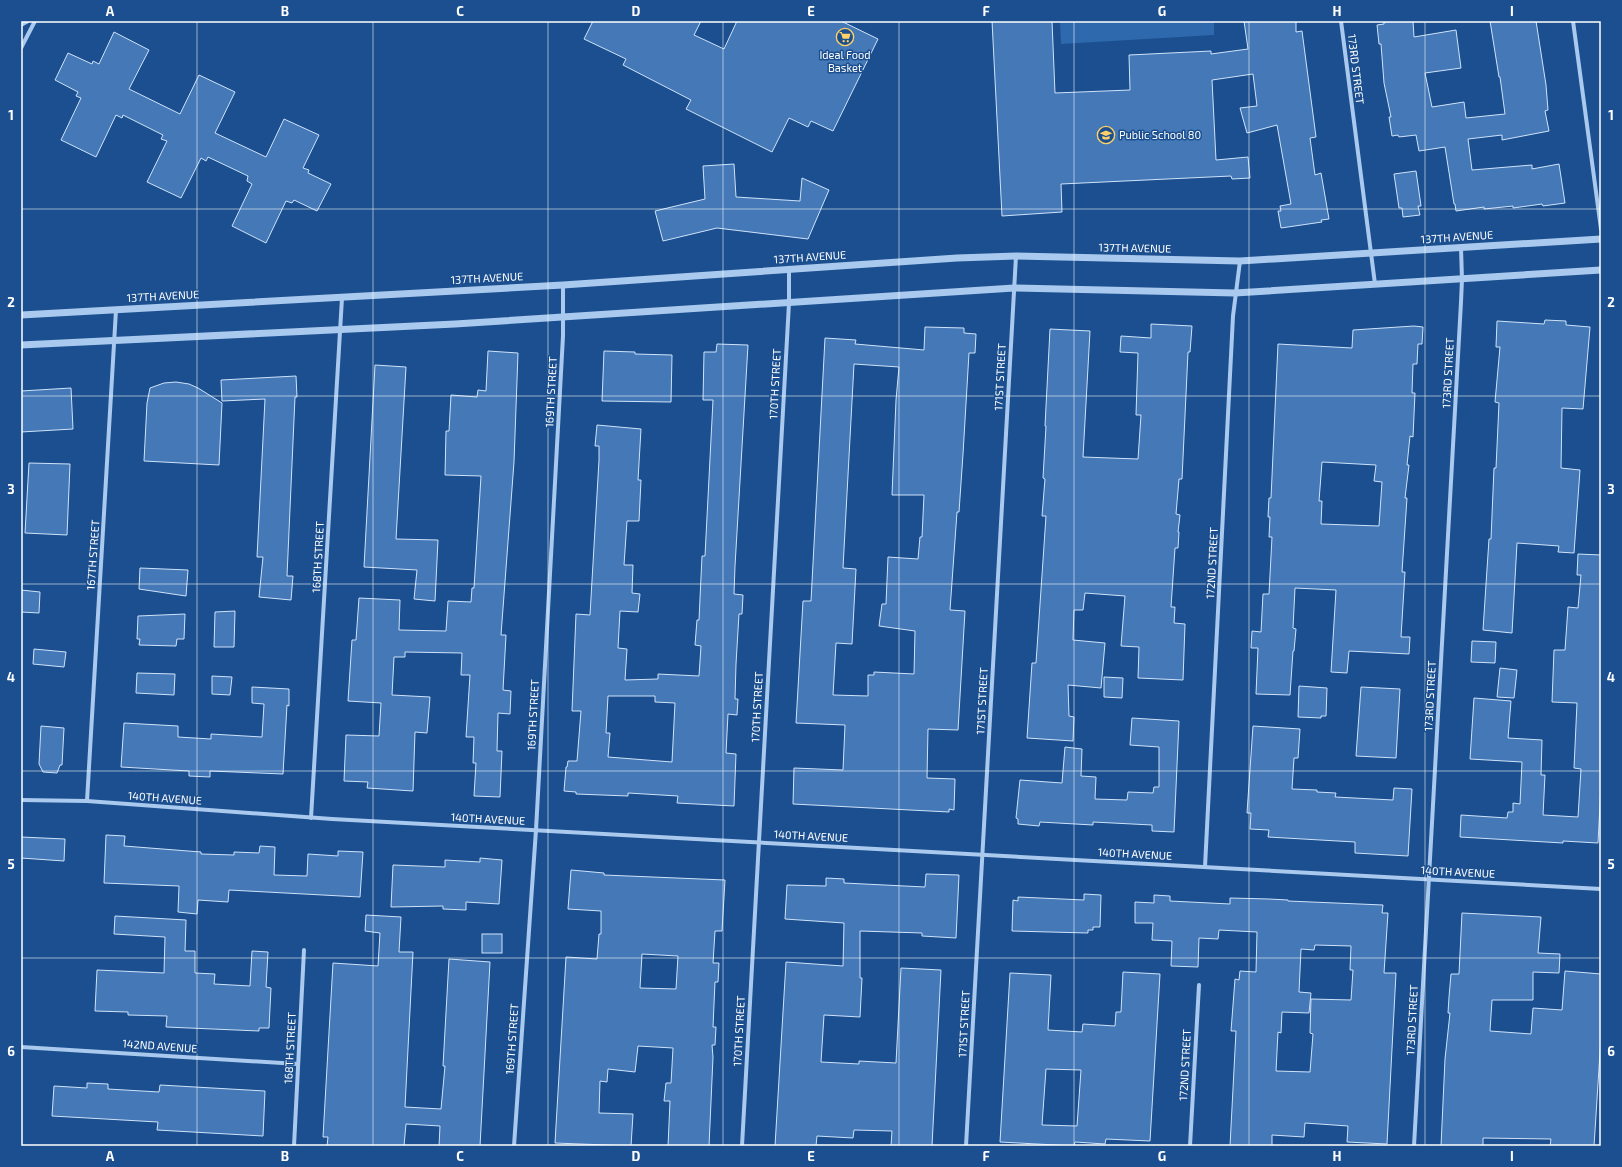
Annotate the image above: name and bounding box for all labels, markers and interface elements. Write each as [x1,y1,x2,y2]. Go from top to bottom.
text: A [106,3,115,19]
text: B [281,3,289,19]
text: C [456,3,464,19]
text: D [632,3,641,19]
text: E [807,3,815,19]
text: F [982,3,990,19]
text: G [1158,3,1166,19]
text: H [1333,3,1342,19]
text: I [1510,3,1514,19]
supermarket icon: Ideal Food Basket [835,27,855,47]
street label: 173RD STREET [1346,33,1367,105]
place label: Ideal Food Basket [819,48,871,74]
text: 1 [8,107,14,123]
text: 1 [1608,107,1614,123]
school or university icon: Public School 80 [1096,125,1116,145]
place label: Public School 80 [1119,128,1201,141]
street label: 137TH AVENUE [1420,227,1494,246]
street label: 137TH AVENUE [1099,240,1171,255]
street label: 137TH AVENUE [773,247,847,266]
street label: 137TH AVENUE [450,269,524,286]
street label: 137TH AVENUE [126,287,200,304]
text: 2 [7,294,15,310]
text: 2 [1607,294,1615,310]
street label: 173RD STREET [1439,337,1456,409]
street label: 171ST STREET [991,342,1008,411]
street label: 170TH STREET [766,348,783,420]
street label: 169TH STREET [542,355,559,428]
text: 3 [7,481,15,497]
text: 3 [1607,481,1615,497]
street label: 167TH STREET [84,519,101,591]
street label: 168TH STREET [309,520,326,593]
street label: 172ND STREET [1203,526,1220,599]
street label: 173RD STREET [1421,660,1438,732]
street label: 171ST STREET [973,666,990,735]
text: 4 [7,669,15,685]
text: 4 [1607,669,1615,685]
street label: 170TH STREET [748,671,765,743]
street label: 169TH STREET [524,678,541,751]
street label: 140TH AVENUE [128,788,203,807]
street label: 140TH AVENUE [451,810,525,827]
street label: 140TH AVENUE [774,827,848,844]
street label: 140TH AVENUE [1098,845,1172,862]
text: 5 [7,856,15,872]
text: 5 [1607,856,1615,872]
street label: 140TH AVENUE [1421,863,1495,880]
street label: 173RD STREET [1403,984,1420,1056]
street label: 171ST STREET [955,989,972,1058]
street label: 170TH STREET [730,995,747,1067]
street label: 169TH STREET [503,1002,521,1075]
street label: 168TH STREET [281,1011,298,1084]
street label: 172ND STREET [1176,1028,1193,1101]
street label: 142ND AVENUE [122,1036,198,1055]
text: 6 [7,1043,15,1059]
text: 6 [1607,1043,1615,1059]
text: A [106,1148,115,1164]
text: B [281,1148,289,1164]
text: C [456,1148,464,1164]
text: D [632,1148,641,1164]
text: E [807,1148,815,1164]
text: F [982,1148,990,1164]
text: G [1158,1148,1166,1164]
text: H [1333,1148,1342,1164]
text: I [1510,1148,1514,1164]

